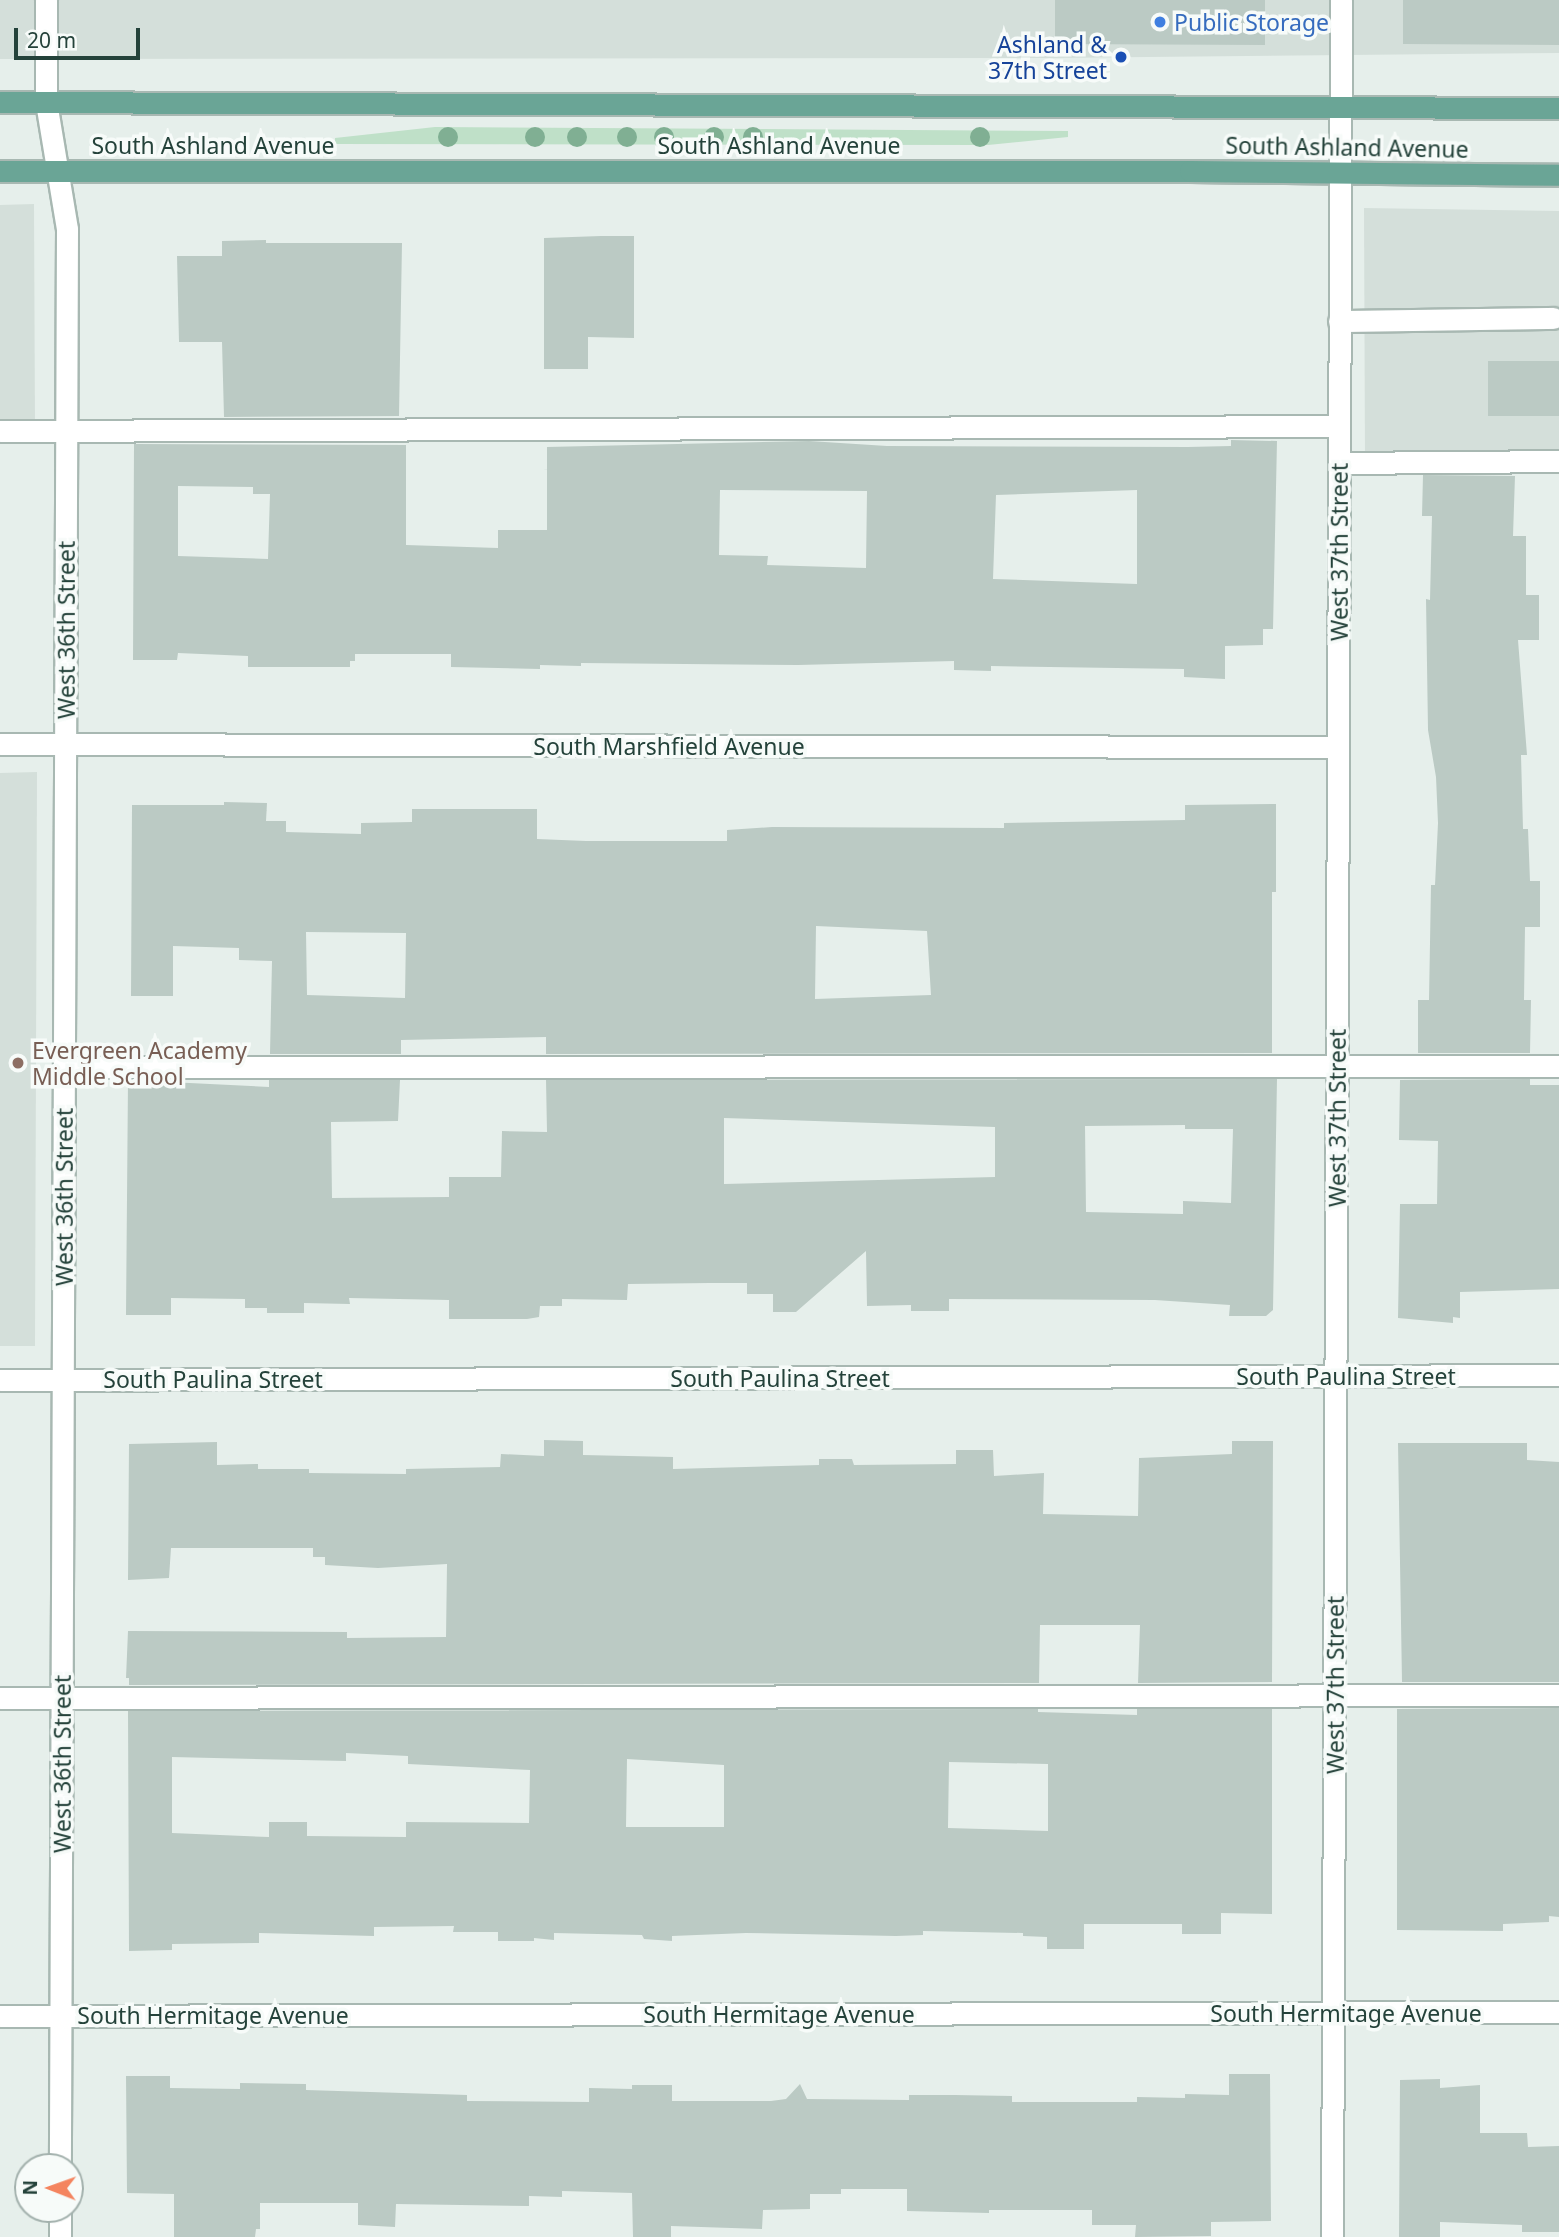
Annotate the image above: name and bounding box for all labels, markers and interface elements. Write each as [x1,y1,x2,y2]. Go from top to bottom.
place label: Public Storage [1174,8,1329,36]
scale bar [18,14,144,58]
marker: Public Storage [1152,14,1168,30]
text: 20 m [27,26,76,54]
place label: Ashland & 37th Street [988,30,1107,84]
marker: Ashland & 37th Street [1113,49,1129,65]
street label: South Ashland Avenue [91,131,335,159]
street label: South Ashland Avenue [657,131,901,159]
street label: South Ashland Avenue [1225,131,1469,163]
street label: West 37th Street [1325,463,1353,641]
street label: West 36th Street [52,541,80,719]
street label: South Marshfield Avenue [533,732,805,760]
street label: West 37th Street [1323,1029,1351,1207]
place label: Evergreen Academy Middle School [32,1036,247,1090]
marker: Evergreen Academy Middle School [10,1055,26,1071]
street label: West 36th Street [50,1108,78,1286]
street label: South Paulina Street [1236,1362,1456,1390]
street label: South Paulina Street [670,1364,890,1392]
street label: South Paulina Street [103,1365,323,1393]
street label: West 37th Street [1321,1596,1349,1774]
street label: West 36th Street [48,1675,76,1853]
street label: South Hermitage Avenue [1210,1999,1482,2027]
street label: South Hermitage Avenue [643,2000,915,2028]
street label: South Hermitage Avenue [77,2001,349,2029]
north arrow [14,2153,84,2223]
text: N [17,2180,43,2196]

